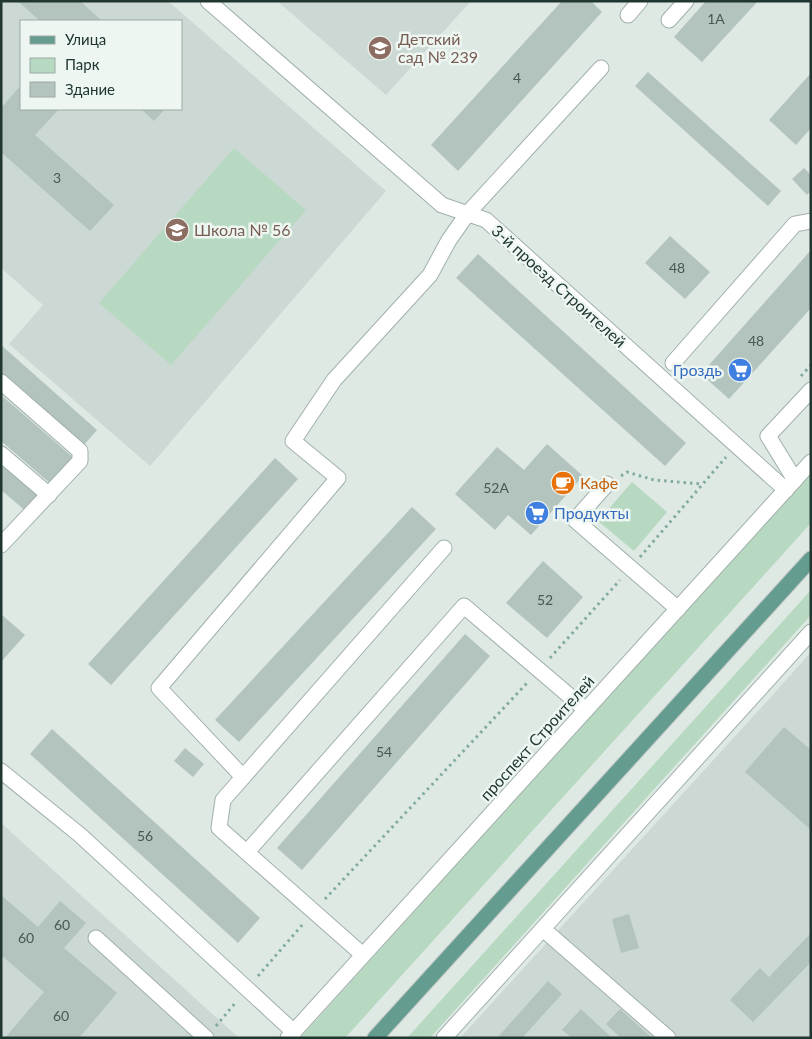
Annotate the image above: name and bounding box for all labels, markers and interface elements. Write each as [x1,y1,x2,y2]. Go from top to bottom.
house number: 1А [707,10,725,27]
legend [20,20,182,110]
place label: Детский сад № 239 [398,29,478,66]
text: Улица [65,30,106,48]
school or university icon: Детский сад № 239 [367,35,393,61]
text: Парк [65,55,100,73]
house number: 4 [513,69,521,86]
text: Здание [65,80,115,98]
house number: 3 [53,169,61,186]
school or university icon: Школа № 56 [164,217,190,243]
place label: Школа № 56 [194,220,290,239]
street label: 3-й проезд Строителей [488,220,630,351]
house number: 48 [669,259,685,276]
house number: 48 [748,332,764,349]
supermarket icon: Гроздь [727,357,753,383]
place label: Гроздь [673,360,722,379]
cafe icon: Кафе [550,470,576,496]
place label: Кафе [580,473,618,492]
house number: 52А [483,479,509,496]
supermarket icon: Продукты [524,500,550,526]
place label: Продукты [554,503,629,522]
house number: 52 [537,591,553,608]
street label: проспект Строителей [476,671,598,804]
house number: 54 [376,743,392,760]
house number: 56 [137,827,153,844]
house number: 60 [54,916,70,933]
house number: 60 [18,929,34,946]
house number: 60 [53,1007,69,1024]

